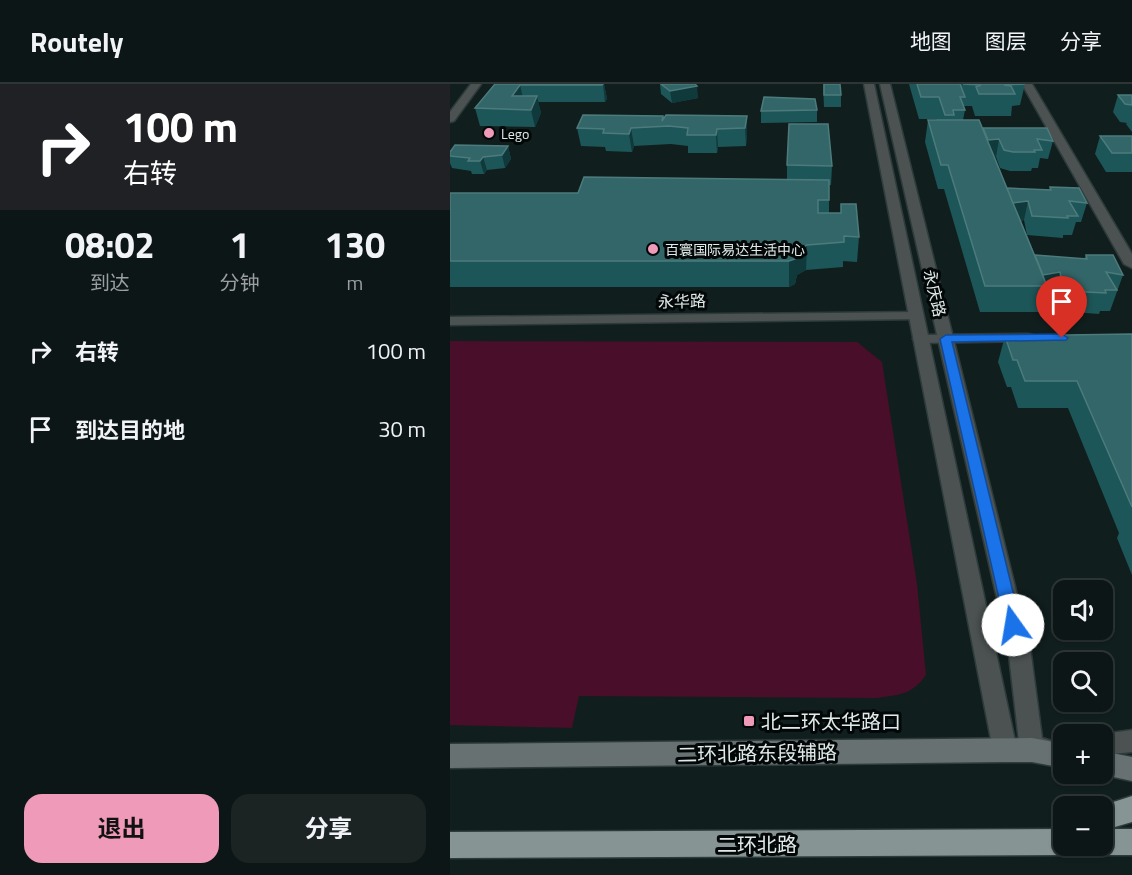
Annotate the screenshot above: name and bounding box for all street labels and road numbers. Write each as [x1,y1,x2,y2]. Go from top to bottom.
street label: 永庆路 [918,267,952,319]
street label: 永华路 [658,289,706,313]
street label: 二环北路东段辅路 [677,736,837,770]
street label: 二环北路 [717,829,797,860]

